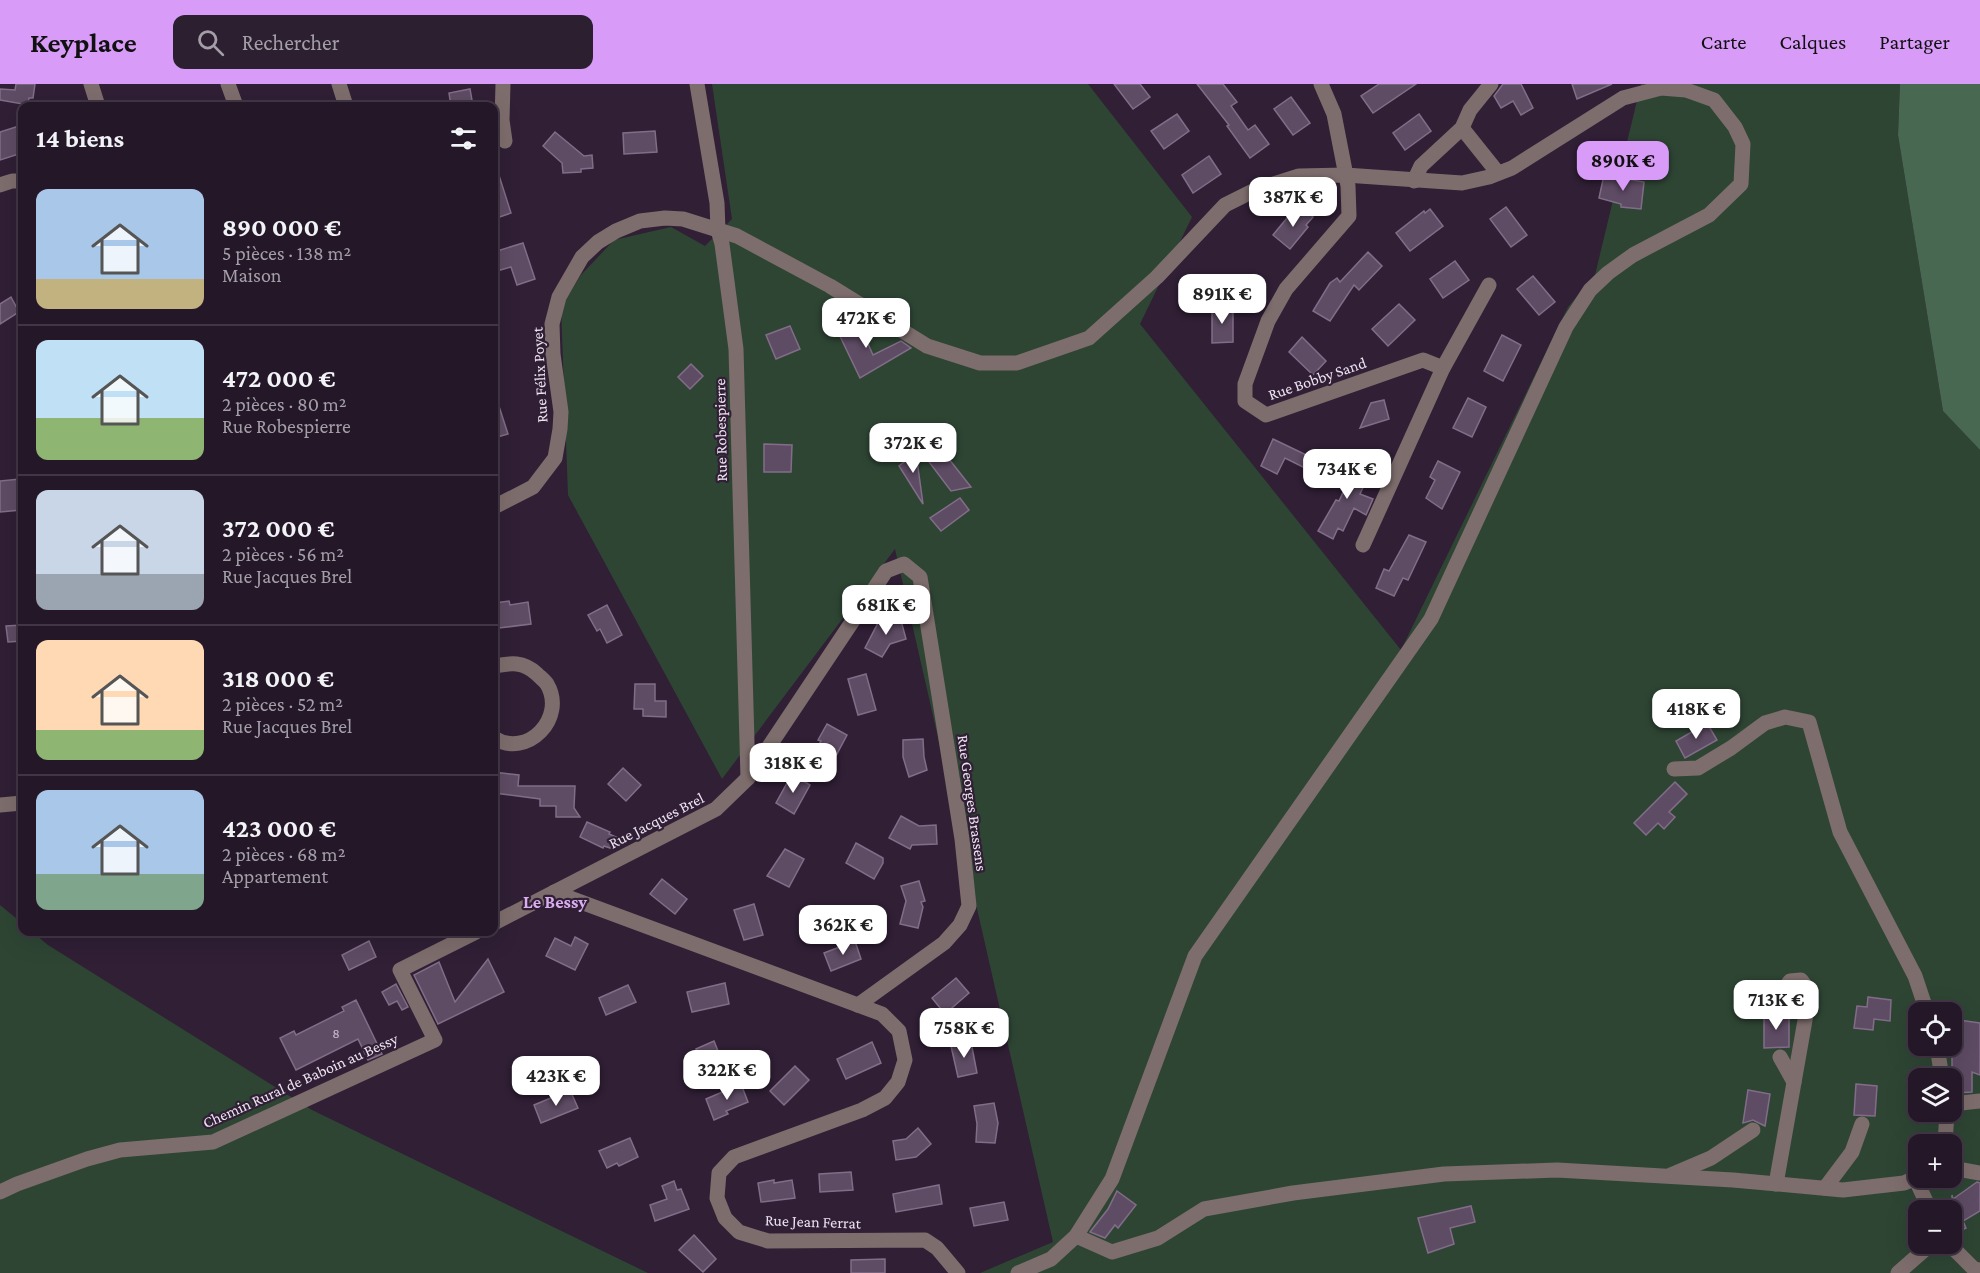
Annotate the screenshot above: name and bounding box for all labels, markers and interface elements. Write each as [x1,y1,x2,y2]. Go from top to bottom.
search box [173,15,593,69]
icon: search [194,26,227,59]
text: Keyplace [30,27,137,58]
text: Rechercher [242,30,340,55]
text: Carte [1701,30,1746,54]
text: Calques [1779,30,1846,54]
text: Partager [1879,30,1950,54]
icon: filters [447,122,480,155]
text: 14 biens [36,124,124,153]
pin: 890K € [1574,141,1672,192]
text: 890K € [1591,149,1655,171]
pin: 387K € [1244,177,1342,228]
text: 387K € [1263,185,1323,207]
icon: home [84,213,156,285]
text: 890 000 € [222,213,341,242]
text: 5 pièces · 138 m² [222,242,351,264]
text: Maison [222,264,282,286]
pin: 891K € [1173,274,1271,325]
text: 891K € [1192,282,1252,304]
pin: 472K € [817,298,915,349]
text: 472K € [836,306,896,328]
street label: Rue Félix Poyet [528,326,551,423]
street label: Rue Bobby Sand [1266,354,1369,404]
icon: home [84,364,156,436]
text: 472 000 € [222,364,336,393]
street label: Rue Robespierre [711,378,731,482]
text: 2 pièces · 80 m² [222,393,347,415]
text: Rue Robespierre [222,415,351,437]
pin: 372K € [864,423,962,474]
text: 372K € [883,431,943,453]
pin: 734K € [1298,449,1396,500]
text: 734K € [1317,457,1377,479]
icon: home [84,514,156,586]
text: 372 000 € [222,514,335,543]
text: 2 pièces · 56 m² [222,543,344,565]
text: Rue Jacques Brel [222,565,352,587]
pin: 681K € [837,585,935,636]
text: 681K € [856,593,916,615]
icon: home [84,664,156,736]
text: 318 000 € [222,664,334,693]
pin: 418K € [1647,689,1745,740]
text: 2 pièces · 52 m² [222,693,343,715]
text: 418K € [1666,697,1726,719]
text: Rue Jacques Brel [222,715,352,737]
street label: Rue Georges Brassens [954,734,991,873]
pin: 318K € [744,743,842,794]
text: 318K € [764,751,822,773]
street label: Rue Jacques Brel [606,789,707,853]
icon: home [84,814,156,886]
text: 423 000 € [222,814,336,843]
text: 2 pièces · 68 m² [222,843,346,865]
text: Appartement [222,865,328,887]
district label: Le Bessy [523,892,587,912]
pin: 362K € [794,905,892,956]
text: 362K € [813,913,873,935]
pin: 713K € [1727,980,1825,1031]
text: 713K € [1748,988,1804,1010]
map controls [1908,1002,1962,1254]
button: locate [1908,1002,1962,1056]
pin: 758K € [915,1008,1013,1059]
text: 758K € [934,1016,994,1038]
house number: 8 [332,1025,340,1041]
street label: Chemin Rural de Baboin au Bessy [200,1029,401,1132]
pin: 322K € [678,1050,776,1101]
pin: 423K € [507,1056,605,1107]
text: 322K € [697,1058,757,1080]
text: 423K € [526,1064,586,1086]
button: layers [1908,1068,1962,1122]
button: + [1908,1134,1962,1188]
button: − [1908,1200,1962,1254]
street label: Rue Jean Ferrat [765,1211,862,1233]

